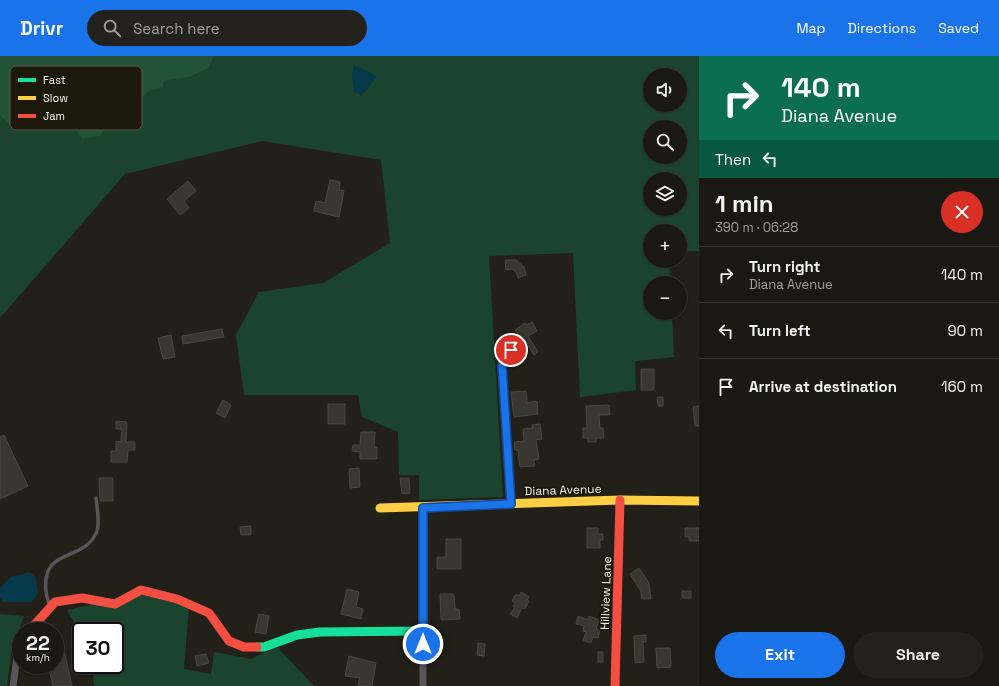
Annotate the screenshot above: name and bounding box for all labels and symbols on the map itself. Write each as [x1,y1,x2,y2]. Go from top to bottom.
legend [10,66,142,130]
text: Fast [43,73,66,87]
text: Slow [43,91,68,105]
text: Jam [43,109,65,123]
pin [494,333,528,367]
street label: Diana Avenue [524,481,602,499]
street label: Hillview Lane [597,556,615,630]
speed limit sign: 30 [72,622,124,674]
position arrow [402,623,444,665]

